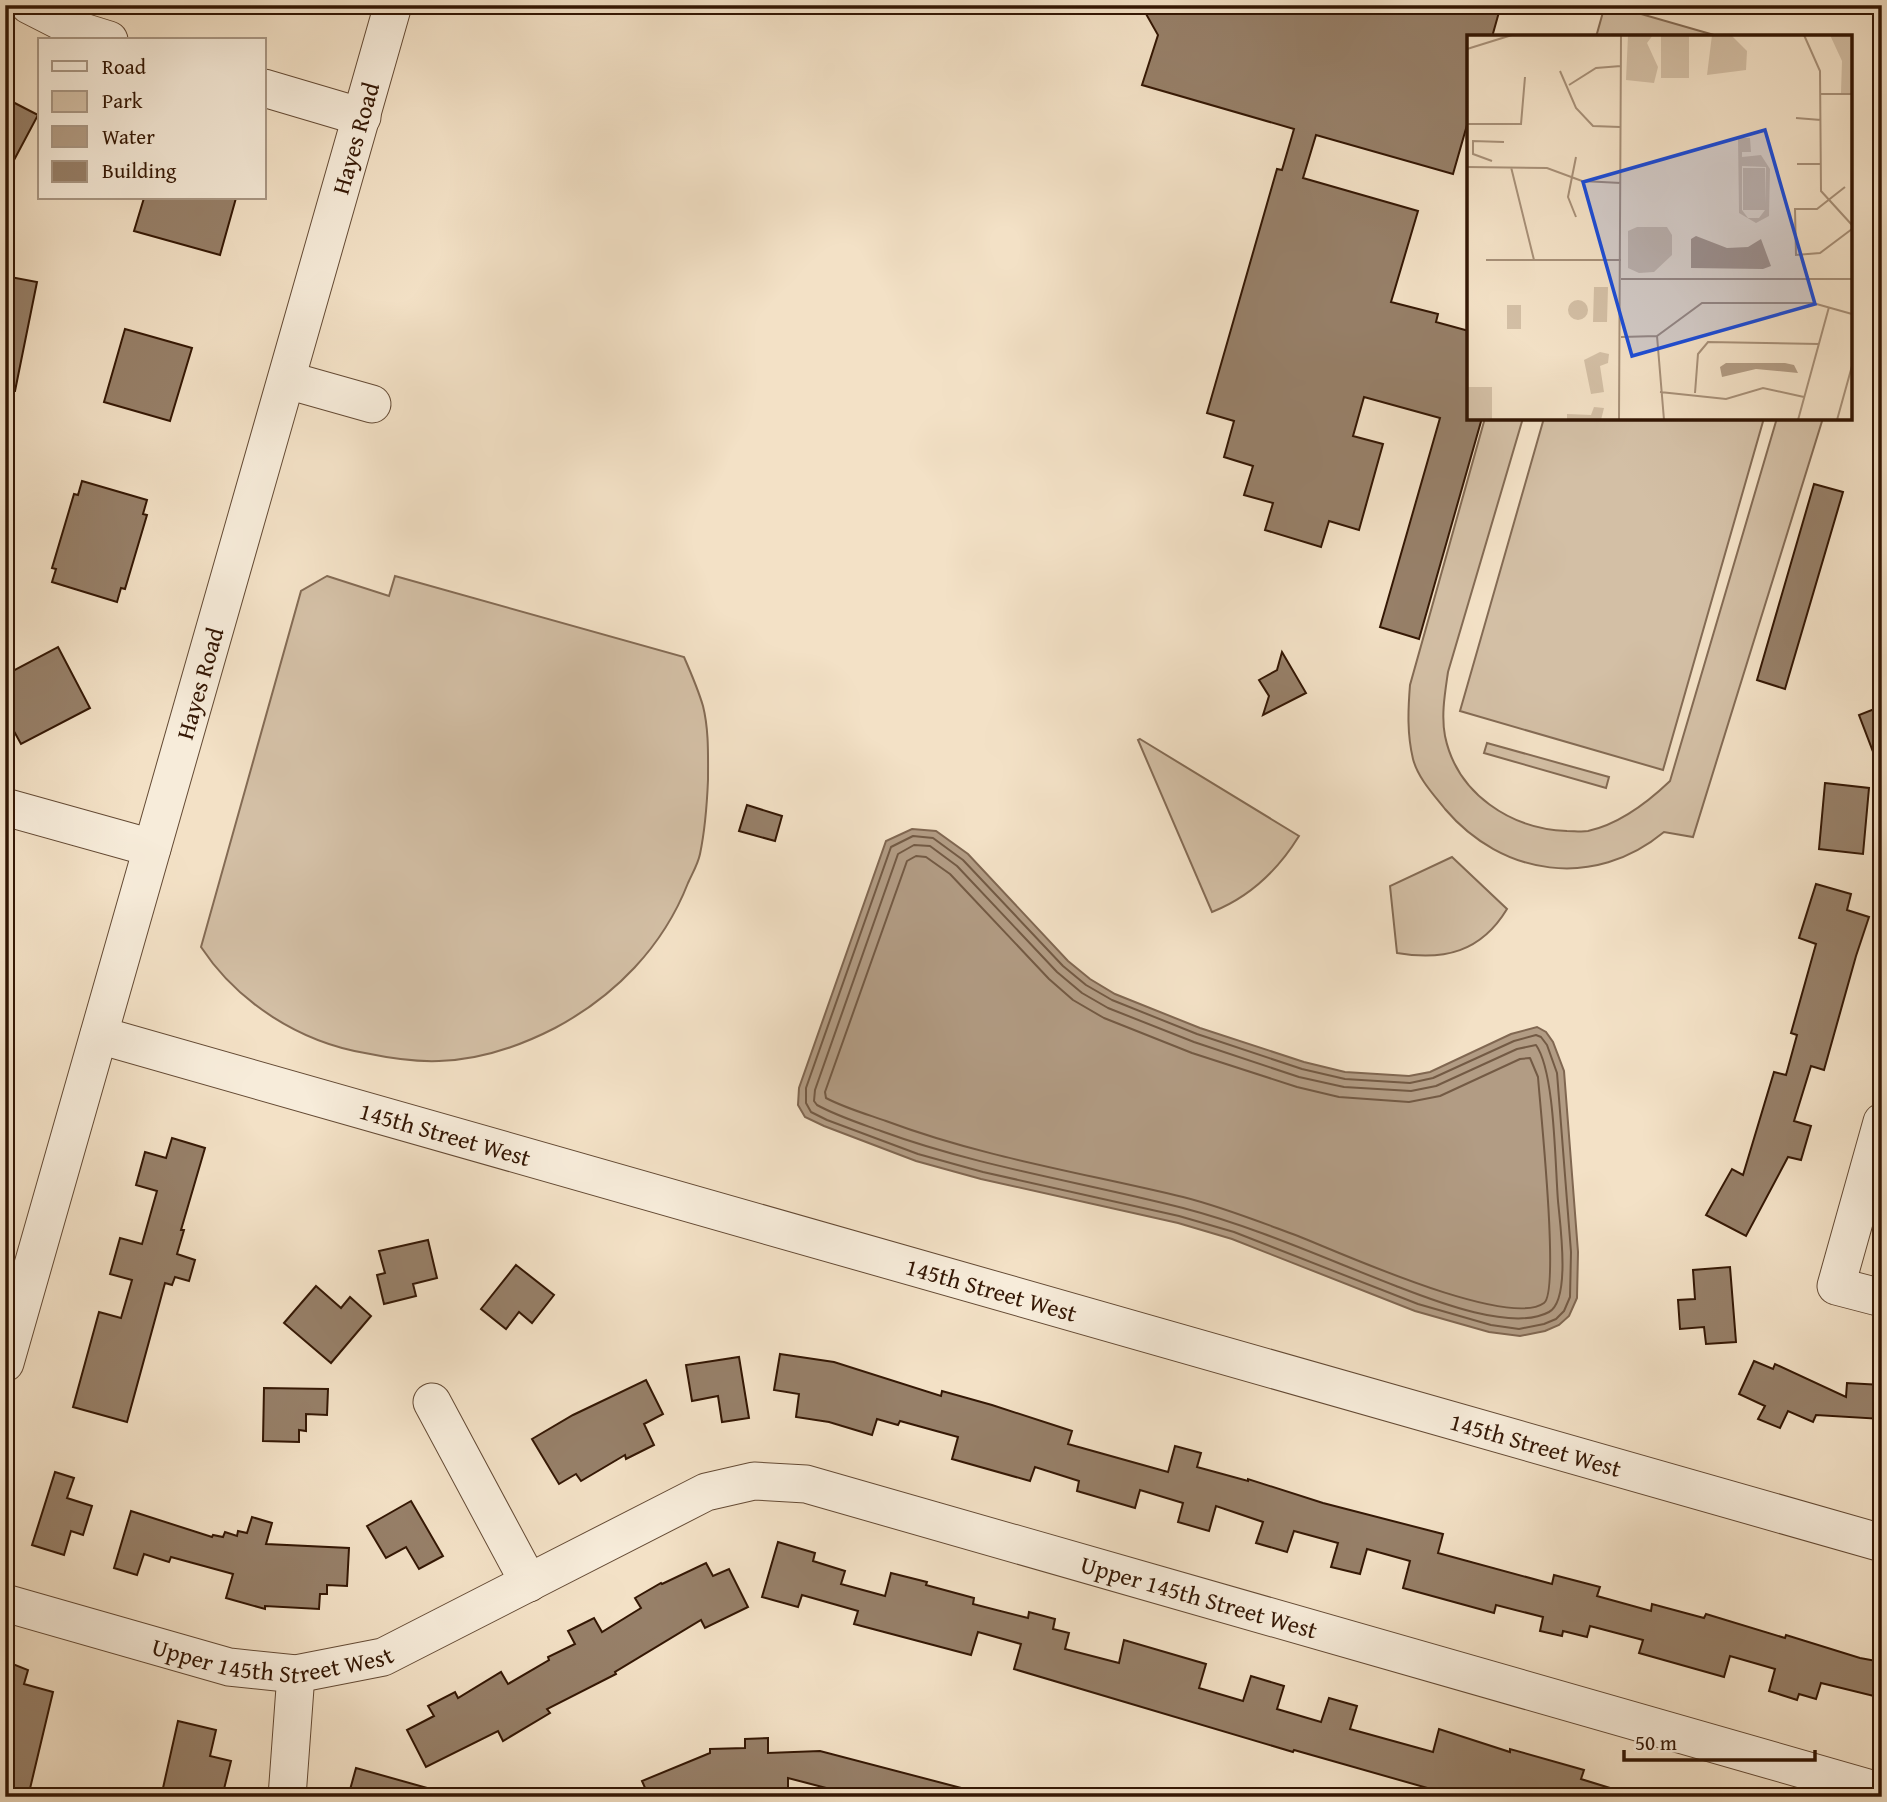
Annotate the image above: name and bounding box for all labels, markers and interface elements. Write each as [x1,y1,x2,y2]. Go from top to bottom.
inset map [1467,35,1852,420]
legend [38,38,266,200]
text: Road [102,51,147,82]
street label: Hayes Road [322,78,388,198]
text: Park [102,85,143,116]
text: Water [102,121,155,152]
text: Building [102,155,177,186]
street label: Hayes Road [167,623,232,743]
street label: 145th Street West [355,1093,536,1175]
street label: 145th Street West [902,1248,1082,1330]
street label: 145th Street West [1446,1403,1626,1486]
street label: Upper 145th Street West [1077,1546,1322,1647]
street label: Upper 145th Street West [148,1628,400,1692]
scale bar [1624,1718,1815,1762]
text: 50 m [1635,1727,1677,1758]

